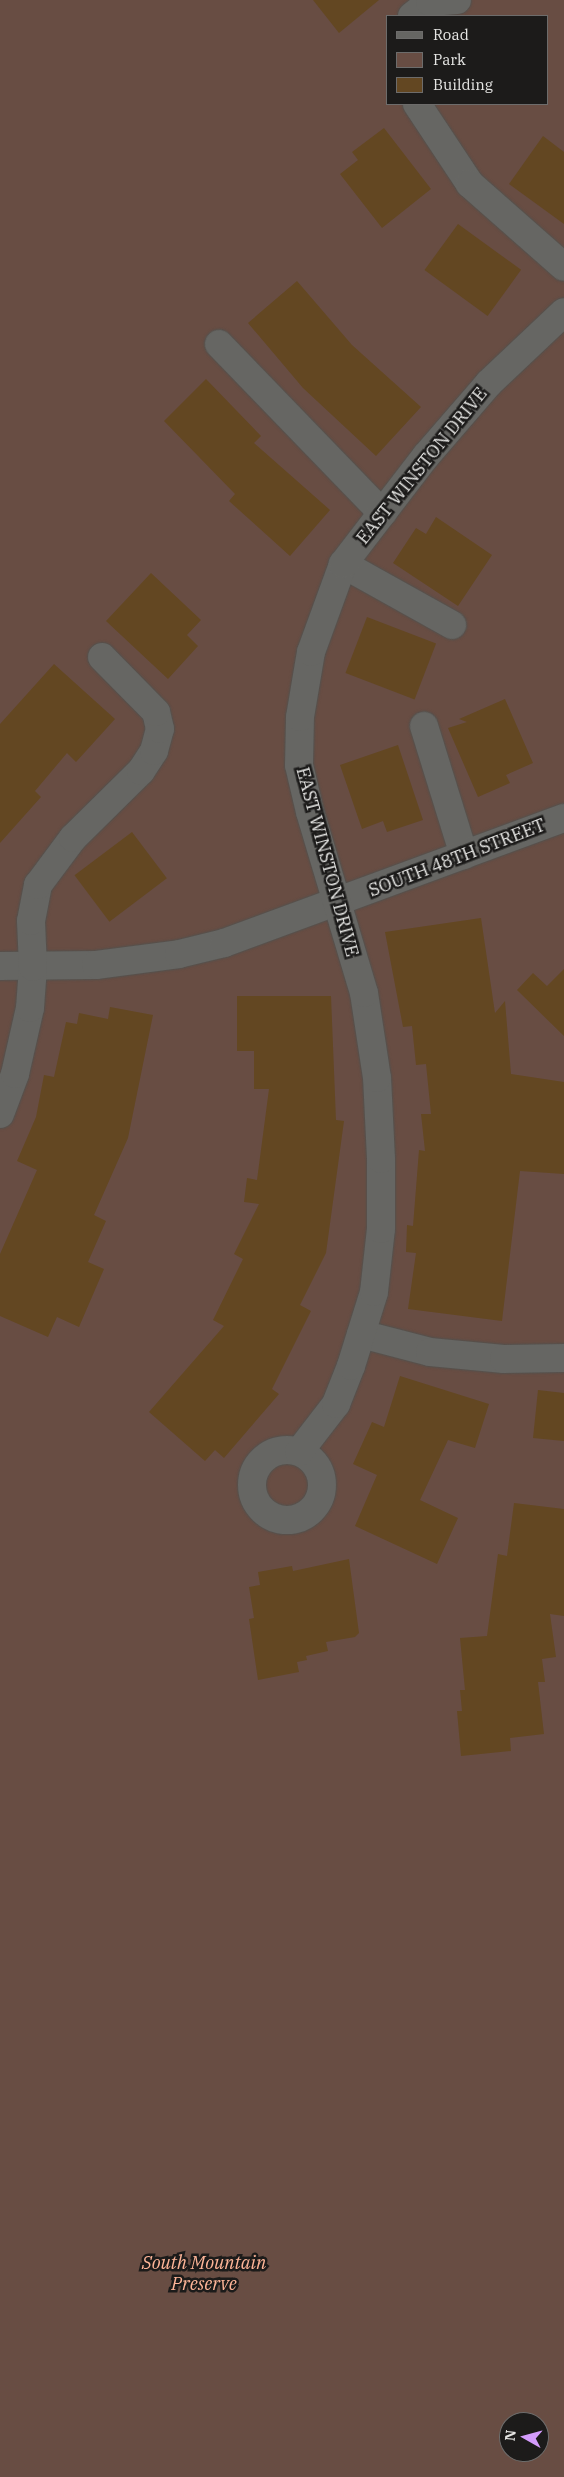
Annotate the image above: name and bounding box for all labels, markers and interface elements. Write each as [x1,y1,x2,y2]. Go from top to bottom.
legend [386,15,549,105]
text: Road [433,25,469,44]
text: Park [433,50,466,69]
text: Building [433,75,493,94]
street label: EAST WINSTON DRIVE [352,383,492,549]
street label: EAST WINSTON DRIVE [291,765,363,959]
street label: SOUTH 48TH STREET [366,814,548,902]
park label: South Mountain Preserve [142,2253,266,2296]
north arrow [499,2412,549,2462]
text: N [500,2429,520,2442]

